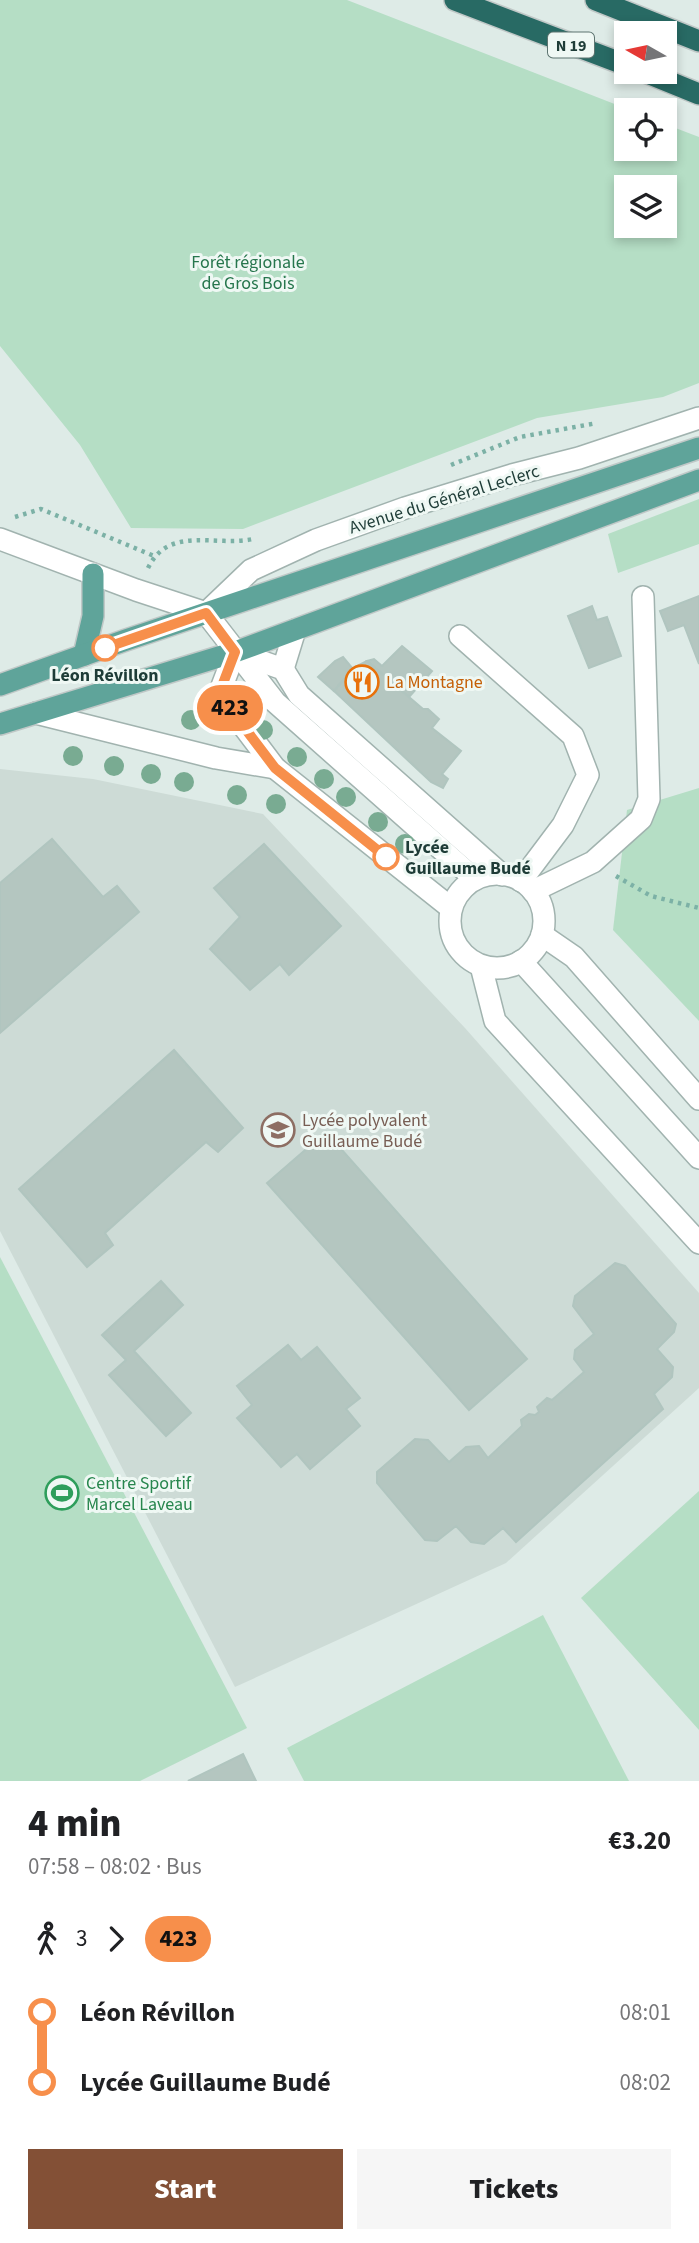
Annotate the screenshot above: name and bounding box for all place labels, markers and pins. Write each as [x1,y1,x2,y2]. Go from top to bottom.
marker: Léon Révillon [92,635,118,661]
place label: Léon Révillon [51,663,159,688]
restaurant icon: La Montagne [343,663,381,701]
place label: La Montagne [386,670,483,695]
place label: Lycée Guillaume Budé [405,835,531,881]
marker: Lycée Guillaume Budé [373,844,399,870]
place label: Lycée polyvalent Guillaume Budé [302,1108,427,1154]
school or university icon: Lycée polyvalent Guillaume Budé [259,1111,297,1149]
place label: Centre Sportif Marcel Laveau [86,1471,193,1517]
sports icon: Centre Sportif Marcel Laveau [43,1474,81,1512]

